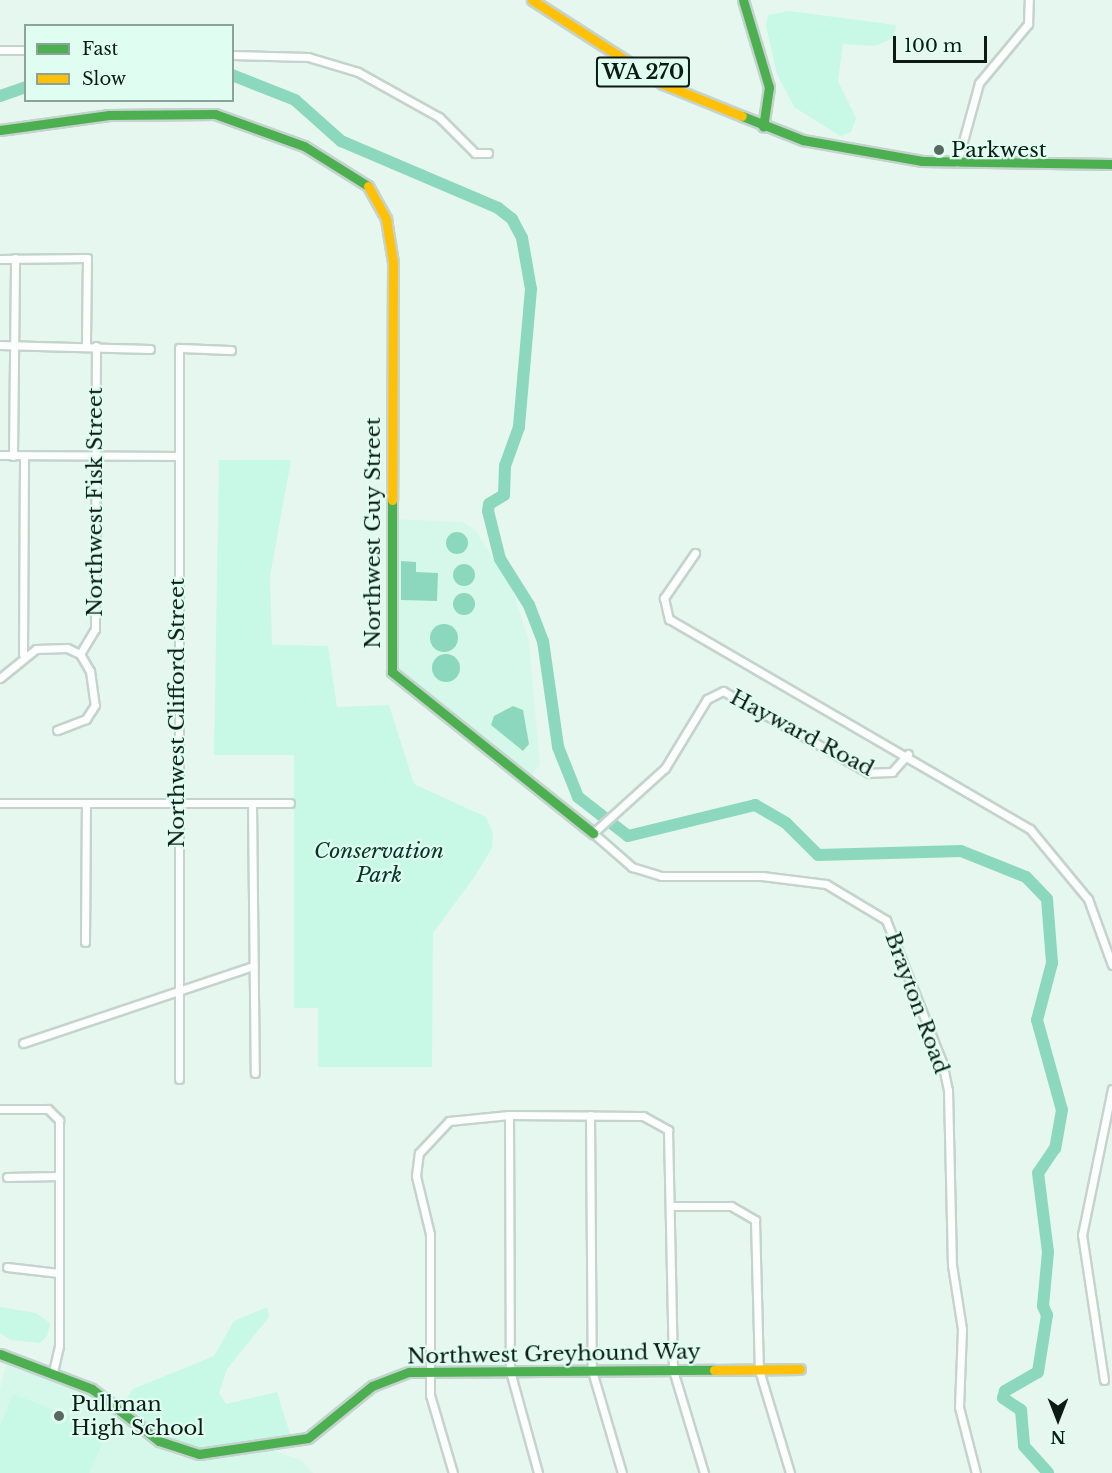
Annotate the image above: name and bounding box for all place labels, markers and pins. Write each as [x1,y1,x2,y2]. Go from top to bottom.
place label: Parkwest [951,137,1047,163]
marker: Parkwest [932,143,946,157]
place label: Pullman High School [71,1391,204,1441]
marker: Pullman High School [52,1409,66,1423]

